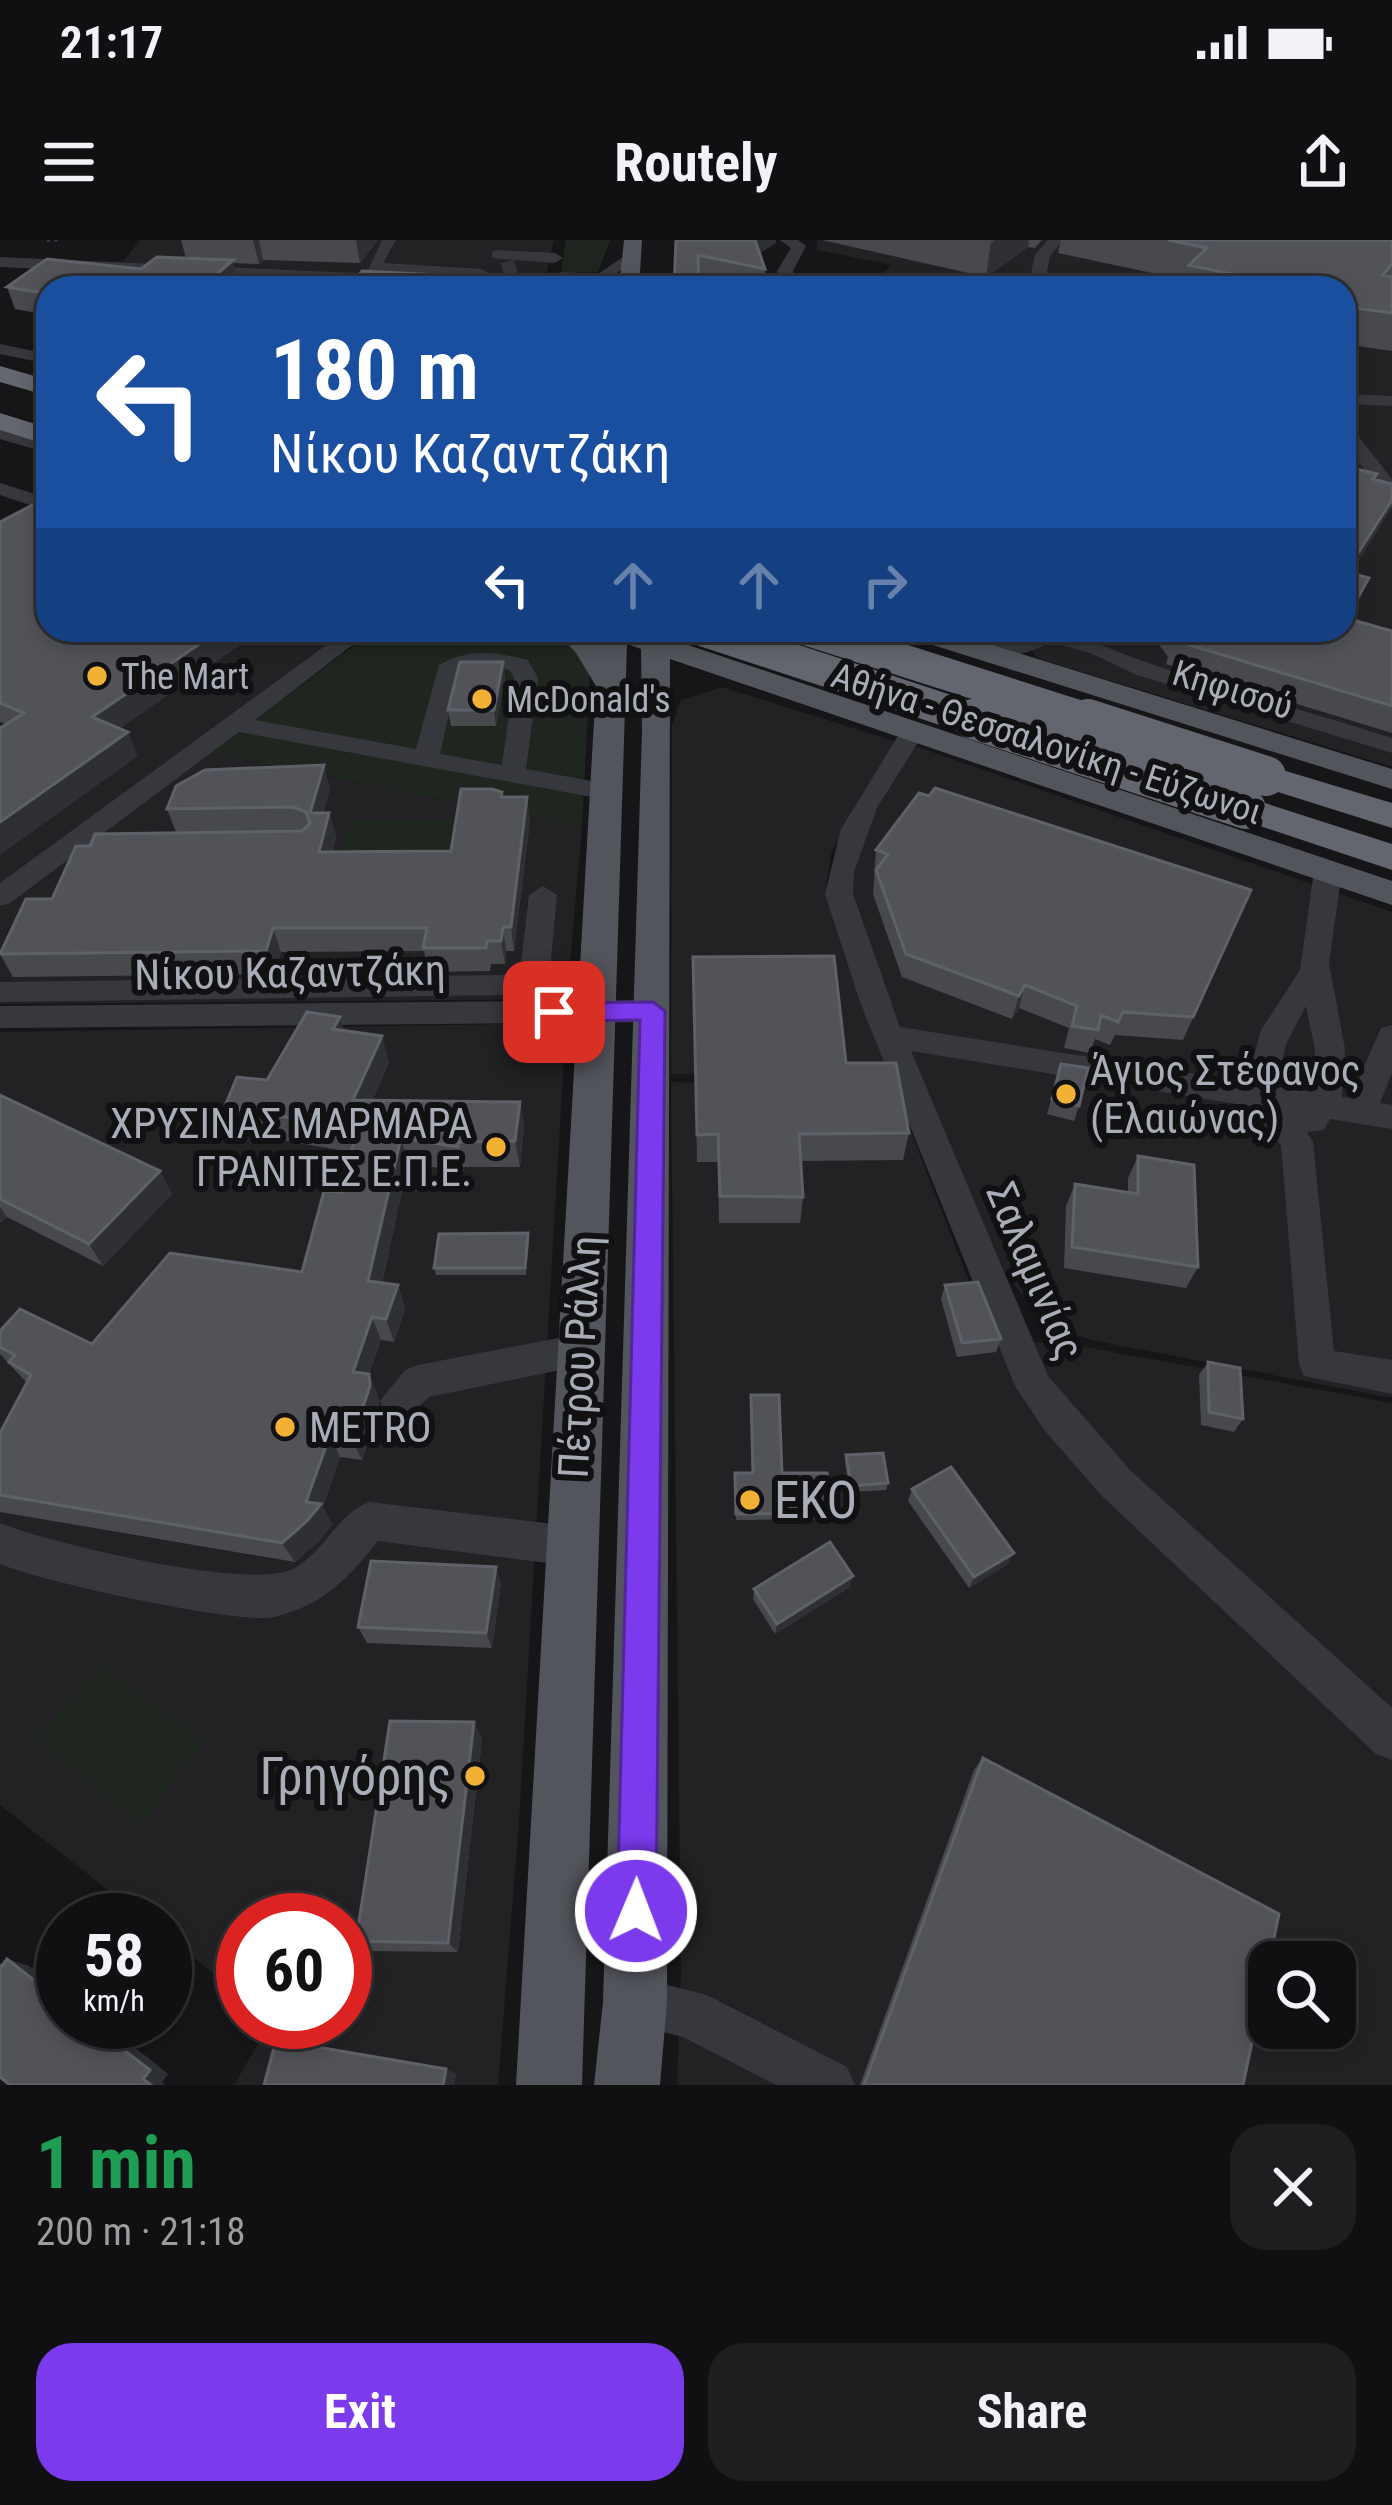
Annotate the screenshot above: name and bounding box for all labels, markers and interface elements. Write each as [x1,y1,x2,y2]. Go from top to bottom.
text: 21:17 [60,16,163,69]
icon: menu [36,129,102,195]
icon: share [1290,129,1356,195]
text: Routely [614,131,778,194]
text: 180 m [270,321,479,420]
icon: left [72,324,228,480]
text: Νίκου Καζαντζάκη [270,422,671,485]
icon: left [474,552,540,618]
icon: ahead [600,552,666,618]
icon: ahead [726,552,792,618]
icon: right [852,552,918,618]
street label: Κηφισού [1168,652,1298,728]
street label: Αθήνα - Θεσσαλονίκη - Εύζωνοι [826,654,1267,833]
place label: The Mart [121,656,249,698]
marker: The Mart [84,663,110,689]
place label: McDonald's [506,679,671,721]
marker: McDonald's [469,686,495,712]
street label: Νίκου Καζαντζάκη [134,945,446,1000]
pin [503,961,605,1063]
icon: arrive [521,979,587,1045]
place label: Άγιος Στέφανος (Ελαιώνας) [1090,1046,1361,1143]
marker: Άγιος Στέφανος (Ελαιώνας) [1053,1081,1079,1107]
place label: ΧΡΥΣΙΝΑΣ ΜΑΡΜΑΡΑ ΓΡΑΝΙΤΕΣ Ε.Π.Ε. [110,1099,472,1196]
marker: ΧΡΥΣΙΝΑΣ ΜΑΡΜΑΡΑ ΓΡΑΝΙΤΕΣ Ε.Π.Ε. [483,1134,509,1160]
street label: Σαλαμινίας [976,1175,1095,1367]
street label: Πέτρου Ράλλη [549,1234,610,1480]
place label: METRO [309,1403,431,1452]
marker: METRO [272,1414,298,1440]
place label: EKO [774,1471,857,1530]
marker: EKO [737,1487,763,1513]
place label: Γρηγόρης [259,1747,451,1806]
marker: Γρηγόρης [462,1763,488,1789]
position arrow [573,1848,699,1974]
speed limit sign: 60 [216,1893,372,2049]
text: 58 [84,1920,144,1991]
map controls [1248,1941,1356,2049]
button: search [1248,1941,1356,2049]
text: km/h [83,1983,145,2018]
text: 1 min [36,2121,196,2206]
button: close [1230,2124,1356,2250]
text: 200 m · 21:18 [36,2209,246,2255]
button: Exit [36,2343,684,2481]
button: Share [708,2343,1356,2481]

